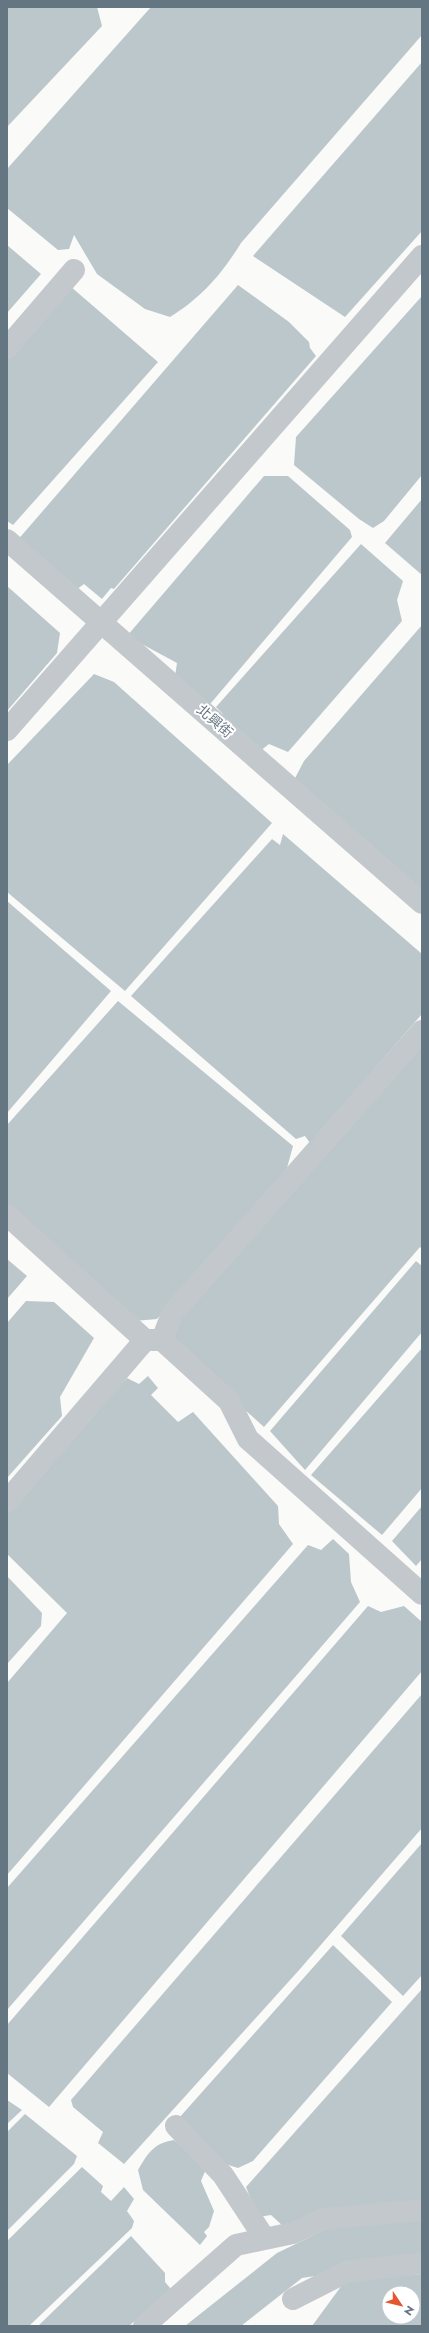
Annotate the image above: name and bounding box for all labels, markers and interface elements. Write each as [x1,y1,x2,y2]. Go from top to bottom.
street label: 北興街 [193,700,237,742]
north arrow [381,2285,421,2325]
text: N [400,2303,418,2319]

